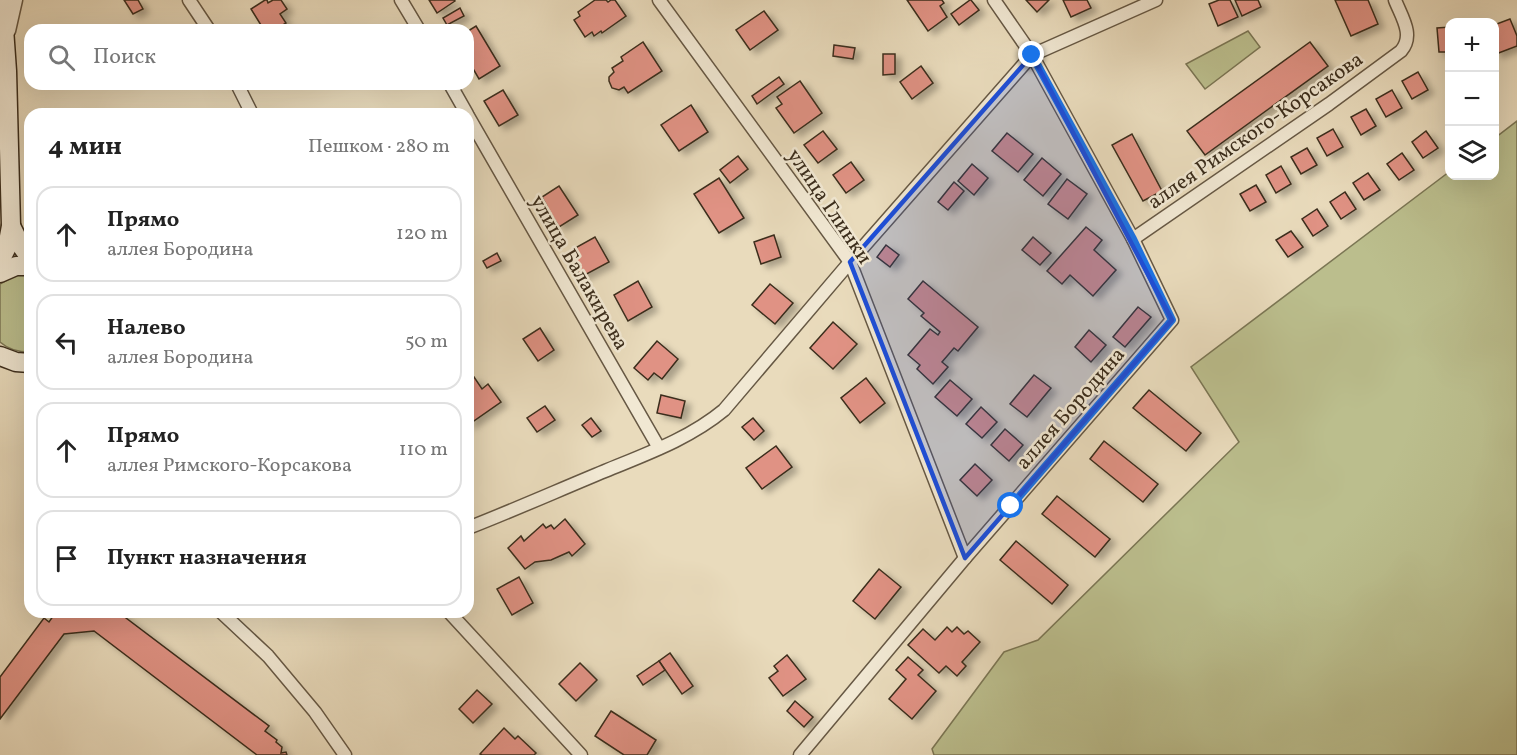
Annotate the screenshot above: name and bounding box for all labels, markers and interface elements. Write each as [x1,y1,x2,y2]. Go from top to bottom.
map controls [1445,18,1499,180]
button: + [1445,18,1499,72]
search box [24,24,474,90]
icon: search [45,41,78,74]
route end [1018,41,1044,67]
text: Поиск [93,42,156,73]
street label: аллея Римского-Корсакова [1142,46,1370,217]
button: − [1445,72,1499,126]
button: layers [1445,126,1499,180]
text: 4 мин [48,129,122,165]
text: Пешком · 280 m [308,133,450,161]
street label: улица Глинки [779,143,878,271]
street label: улица Балакирева [522,190,635,356]
text: Прямо [107,205,179,236]
icon: ahead [50,218,83,251]
text: 120 m [396,220,448,248]
text: аллея Бородина [107,236,253,264]
text: Налево [107,313,186,344]
icon: left [50,326,83,359]
text: 50 m [405,328,448,356]
street label: аллея Бородина [1010,341,1133,477]
text: аллея Бородина [107,344,253,372]
text: Прямо [107,421,179,452]
icon: ahead [50,434,83,467]
text: 110 m [399,436,448,464]
text: аллея Римского-Корсакова [107,452,352,480]
route start [997,492,1023,518]
icon: arrive [50,542,83,575]
text: Пункт назначения [107,543,307,574]

